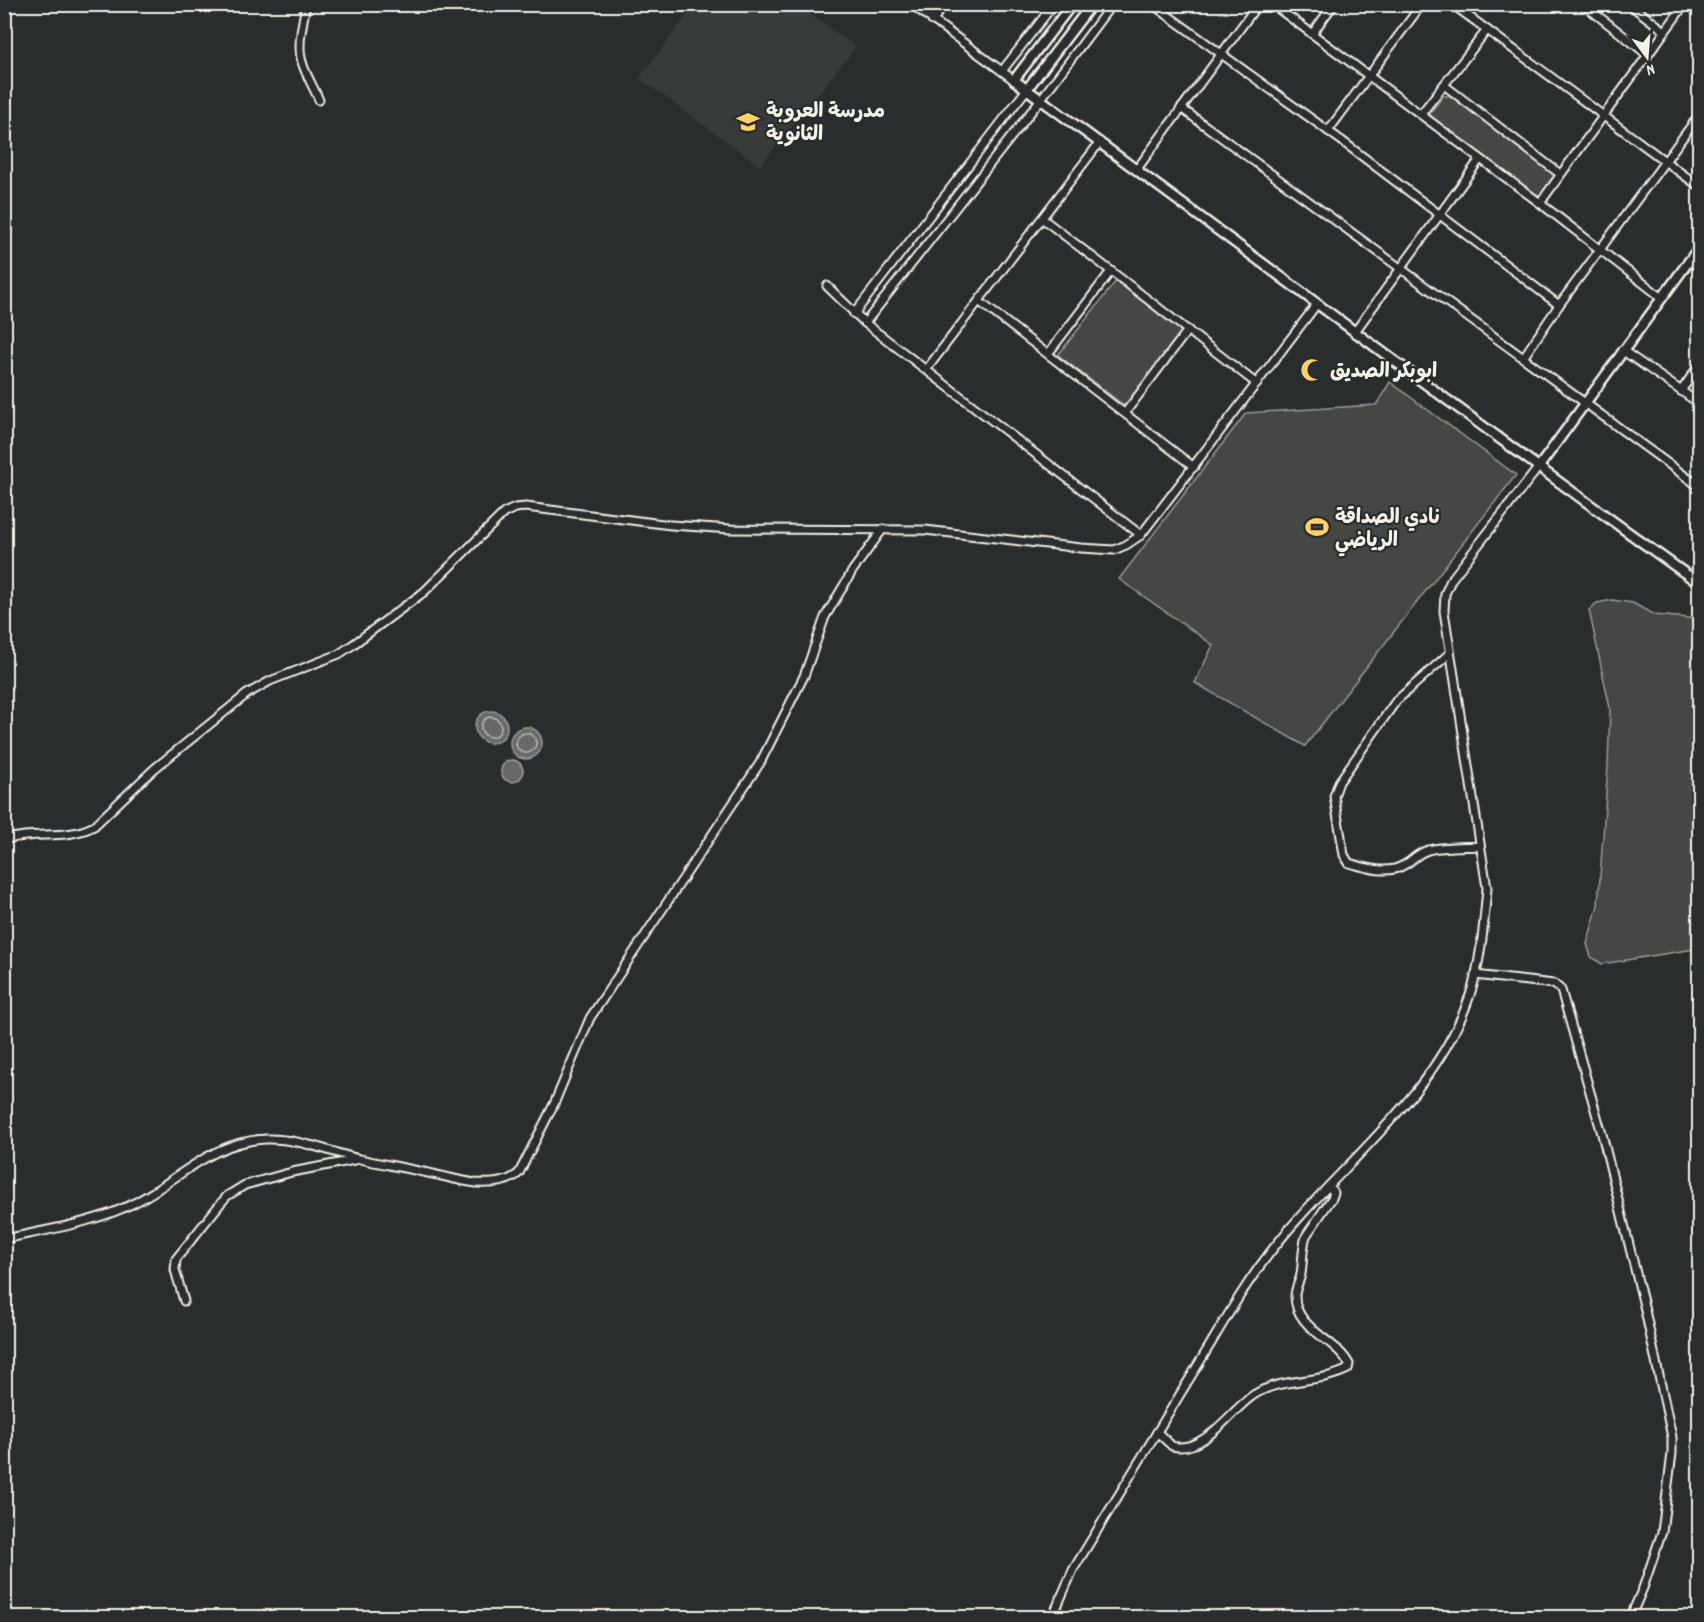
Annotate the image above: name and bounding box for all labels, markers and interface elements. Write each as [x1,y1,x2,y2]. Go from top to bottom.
north arrow [1617,27,1677,87]
text: N [1643,57,1657,81]
place label: مدرسة العروبة الثانوية [766,99,885,150]
school or university icon: مدرسة العروبة الثانوية [735,109,761,135]
mosque icon: ابوبكر الصديق [1299,357,1325,383]
place label: ابوبكر الصديق [1330,359,1437,387]
place label: نادي الصداقة الرياضي [1335,505,1440,557]
sports icon: نادي الصداقة الرياضي [1304,514,1330,540]

